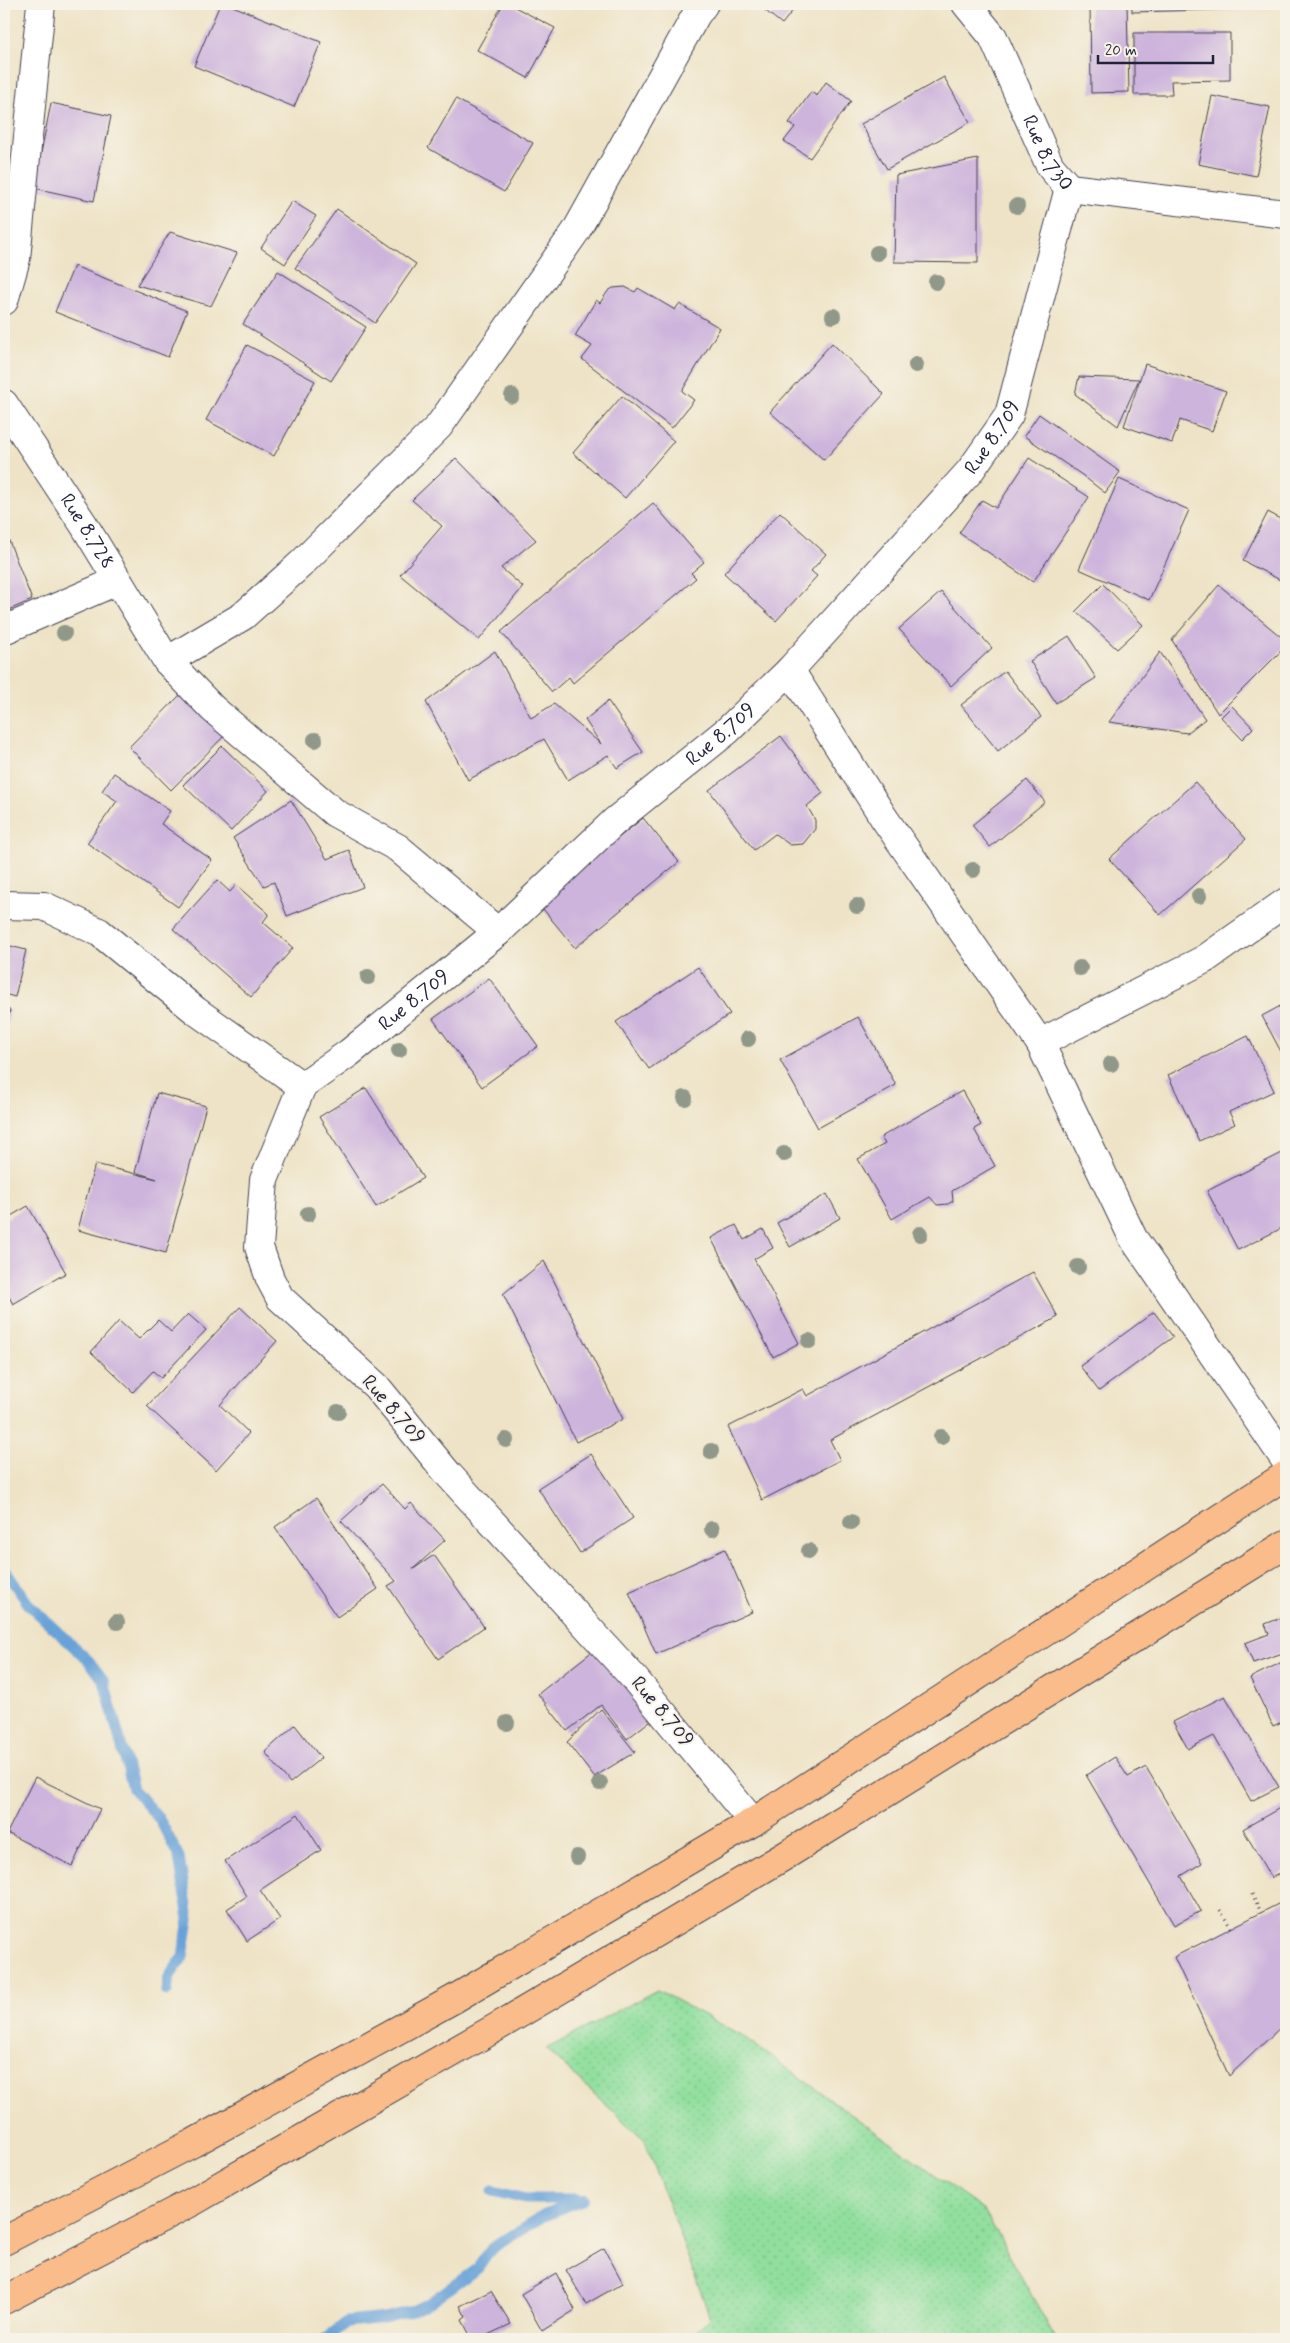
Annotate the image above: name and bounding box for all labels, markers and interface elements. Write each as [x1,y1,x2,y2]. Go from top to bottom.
scale bar [1098,32,1212,64]
text: 20 m [1105,41,1137,61]
street label: Rue 8.730 [1016,111,1079,197]
street label: Rue 8.709 [958,397,1026,480]
street label: Rue 8.728 [53,488,121,574]
street label: Rue 8.709 [680,697,762,772]
street label: Rue 8.709 [373,963,456,1037]
street label: Rue 8.709 [355,1369,431,1451]
street label: Rue 8.709 [624,1671,700,1753]

